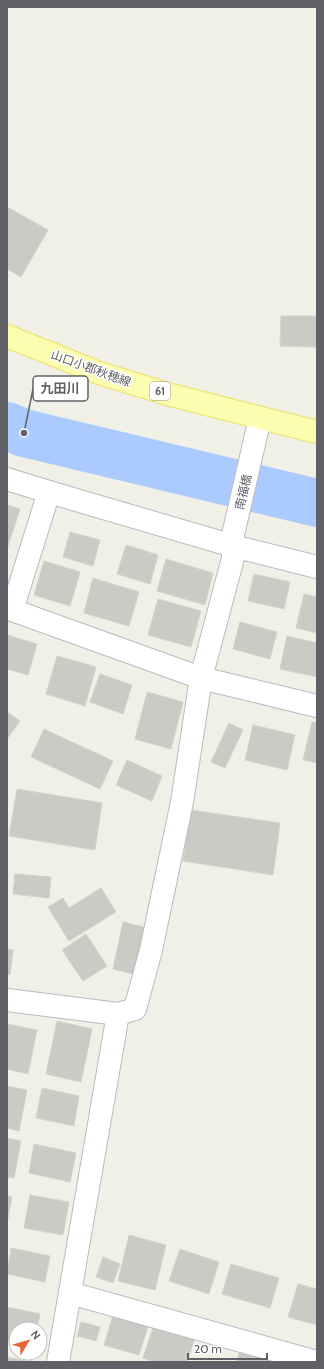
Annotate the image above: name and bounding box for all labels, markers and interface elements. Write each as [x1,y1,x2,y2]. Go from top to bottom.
street label: 山口小郡秋穂線 [49,347,133,389]
callout: 九田川 [33,376,88,401]
text: 九田川 [40,380,80,396]
road number: 61 [150,382,170,400]
street label: 南福橋 [232,473,254,511]
north arrow [8,1321,48,1361]
text: N [28,1327,44,1342]
scale bar [188,1335,267,1361]
text: 20 m [194,1341,222,1356]

